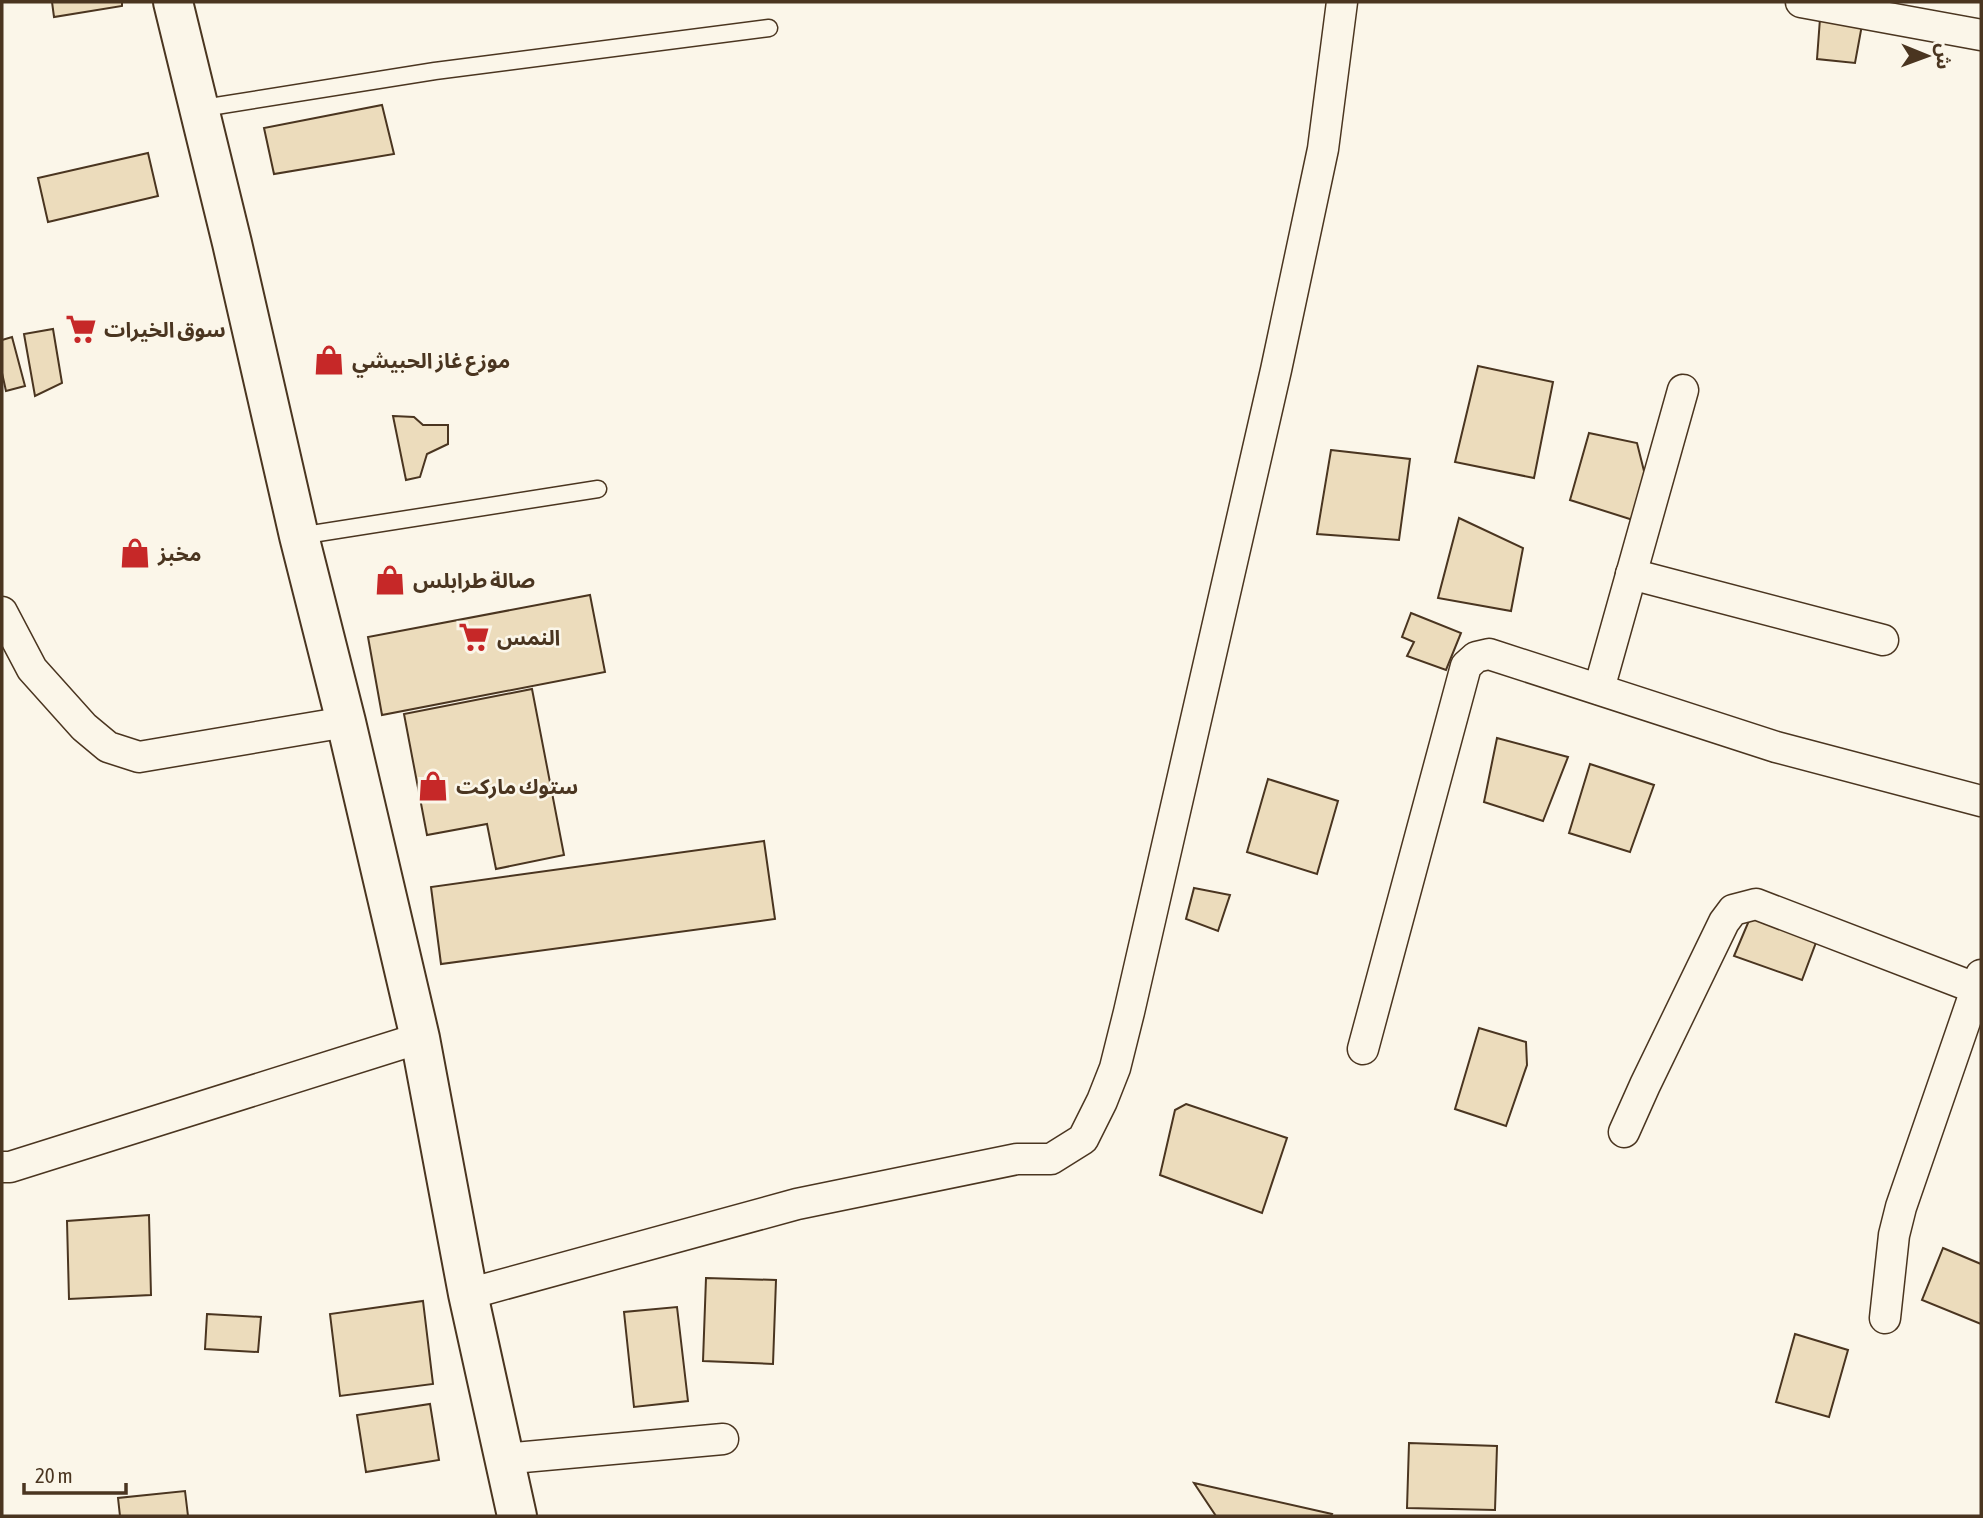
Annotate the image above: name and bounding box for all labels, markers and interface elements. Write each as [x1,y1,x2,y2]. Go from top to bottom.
north arrow [1892,21,1962,91]
text: ش [1933,43,1955,70]
supermarket icon: سوق الخيرات [64,312,98,346]
place label: سوق الخيرات [104,317,226,342]
shop icon: موزع غاز الحبيشي [312,343,346,377]
place label: موزع غاز الحبيشي [352,348,510,378]
shop icon: مخبز [118,536,152,570]
place label: مخبز [157,541,201,566]
shop icon: صالة طرابلس [373,563,407,597]
place label: صالة طرابلس [413,568,535,593]
supermarket icon: النمس [457,620,491,654]
place label: النمس [497,625,560,650]
shop icon: ستوك ماركت [416,769,450,803]
place label: ستوك ماركت [456,774,578,799]
scale bar [24,1452,126,1496]
text: 20 m [35,1463,73,1487]

